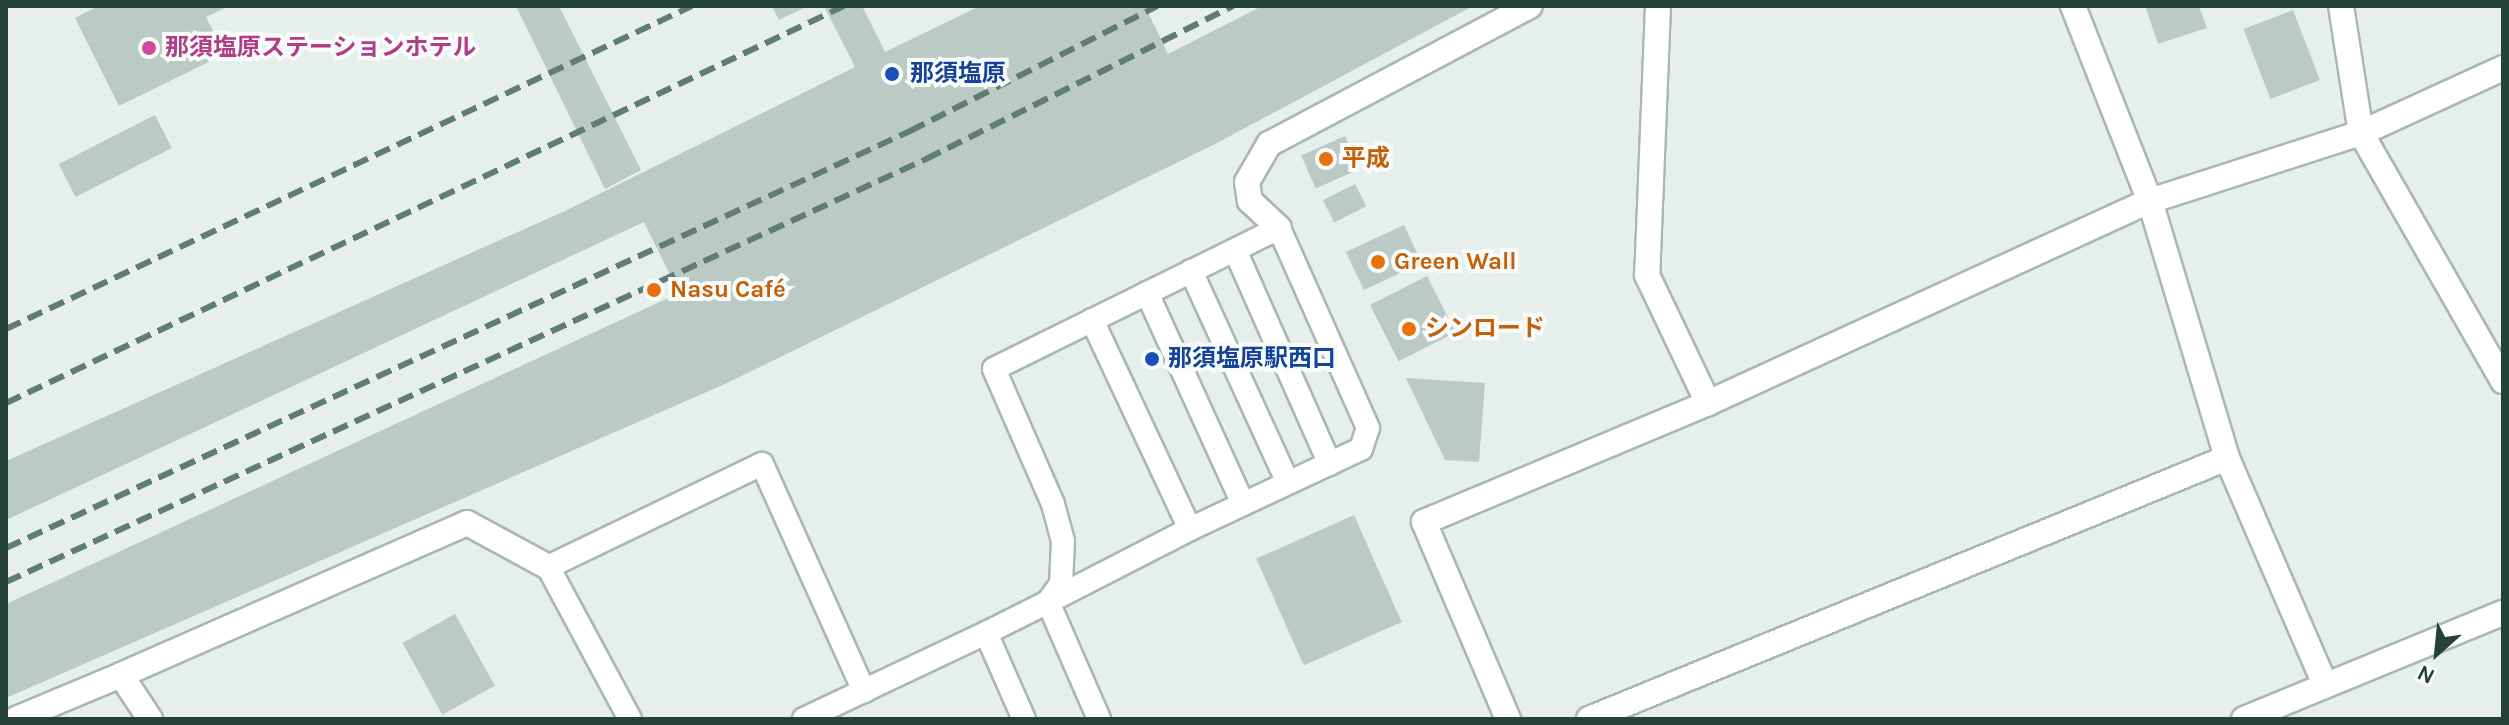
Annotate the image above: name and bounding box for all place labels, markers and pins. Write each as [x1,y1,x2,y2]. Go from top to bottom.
place label: 那須塩原ステーションホテル [165,34,477,62]
marker: 那須塩原ステーションホテル [140,39,158,57]
place label: 那須塩原 [910,60,1006,88]
marker: 那須塩原 [881,63,903,85]
place label: 平成 [1342,145,1390,173]
marker: 平成 [1317,150,1335,168]
place label: Green Wall [1394,248,1517,276]
marker: Green Wall [1369,253,1387,271]
place label: Nasu Café [670,276,786,304]
marker: Nasu Café [645,281,663,299]
place label: シンロード [1425,315,1545,343]
marker: シンロード [1400,320,1418,338]
place label: 那須塩原駅西口 [1168,345,1336,373]
marker: 那須塩原駅西口 [1143,350,1161,368]

